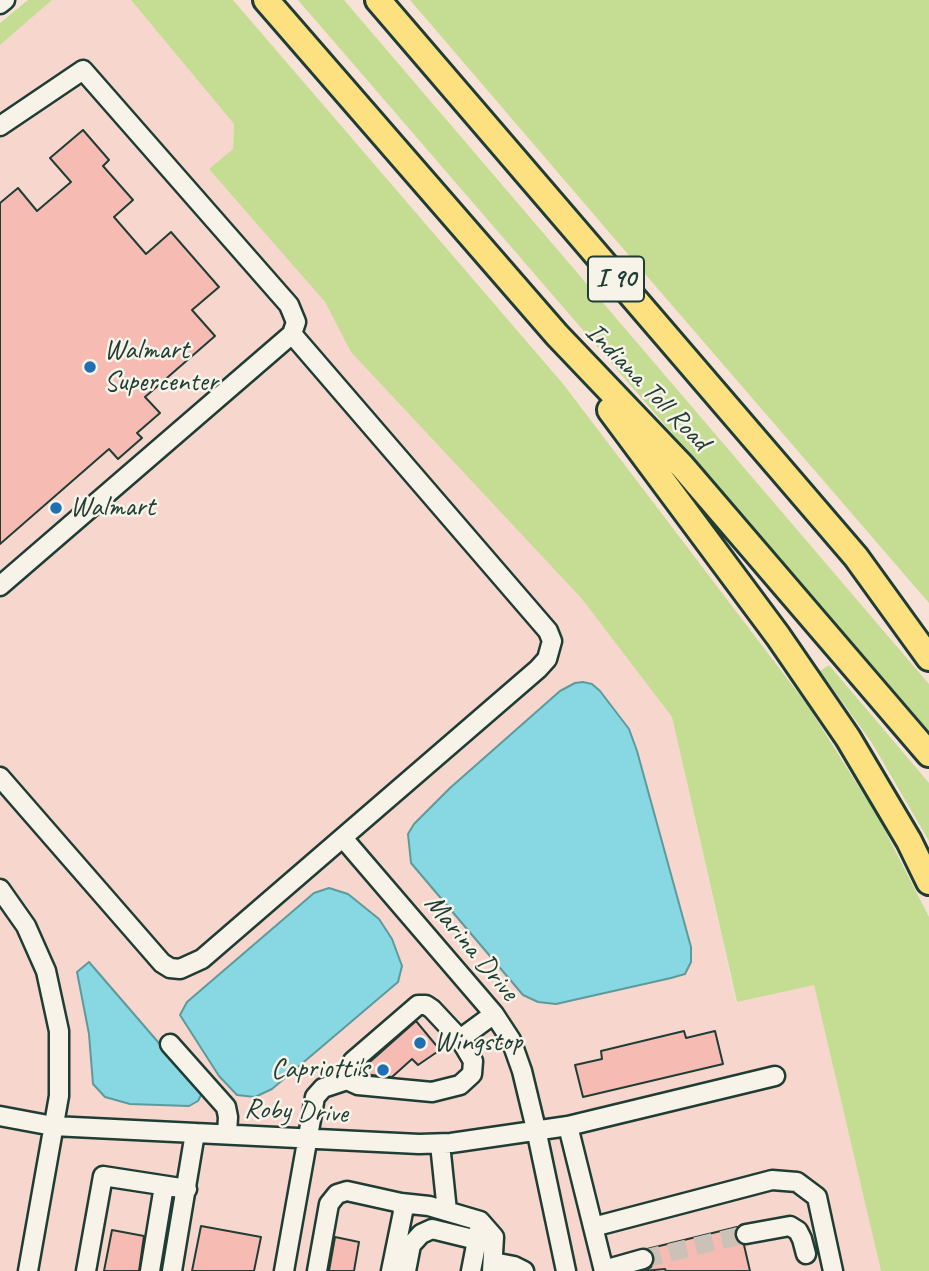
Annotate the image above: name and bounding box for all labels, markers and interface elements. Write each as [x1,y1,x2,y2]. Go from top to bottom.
road number: I 90 [588,256,644,302]
street label: Indiana Toll Road [578,316,716,458]
place label: Walmart Supercenter [104,334,218,400]
marker: Walmart Supercenter [82,359,98,375]
place label: Walmart [70,491,155,525]
marker: Walmart [48,500,64,516]
street label: Marina Drive [417,888,525,1008]
place label: Wingstop [434,1026,522,1060]
marker: Wingstop [412,1035,428,1051]
place label: Capriotti's [271,1053,369,1087]
marker: Capriotti's [375,1062,391,1078]
street label: Roby Drive [243,1093,349,1131]

